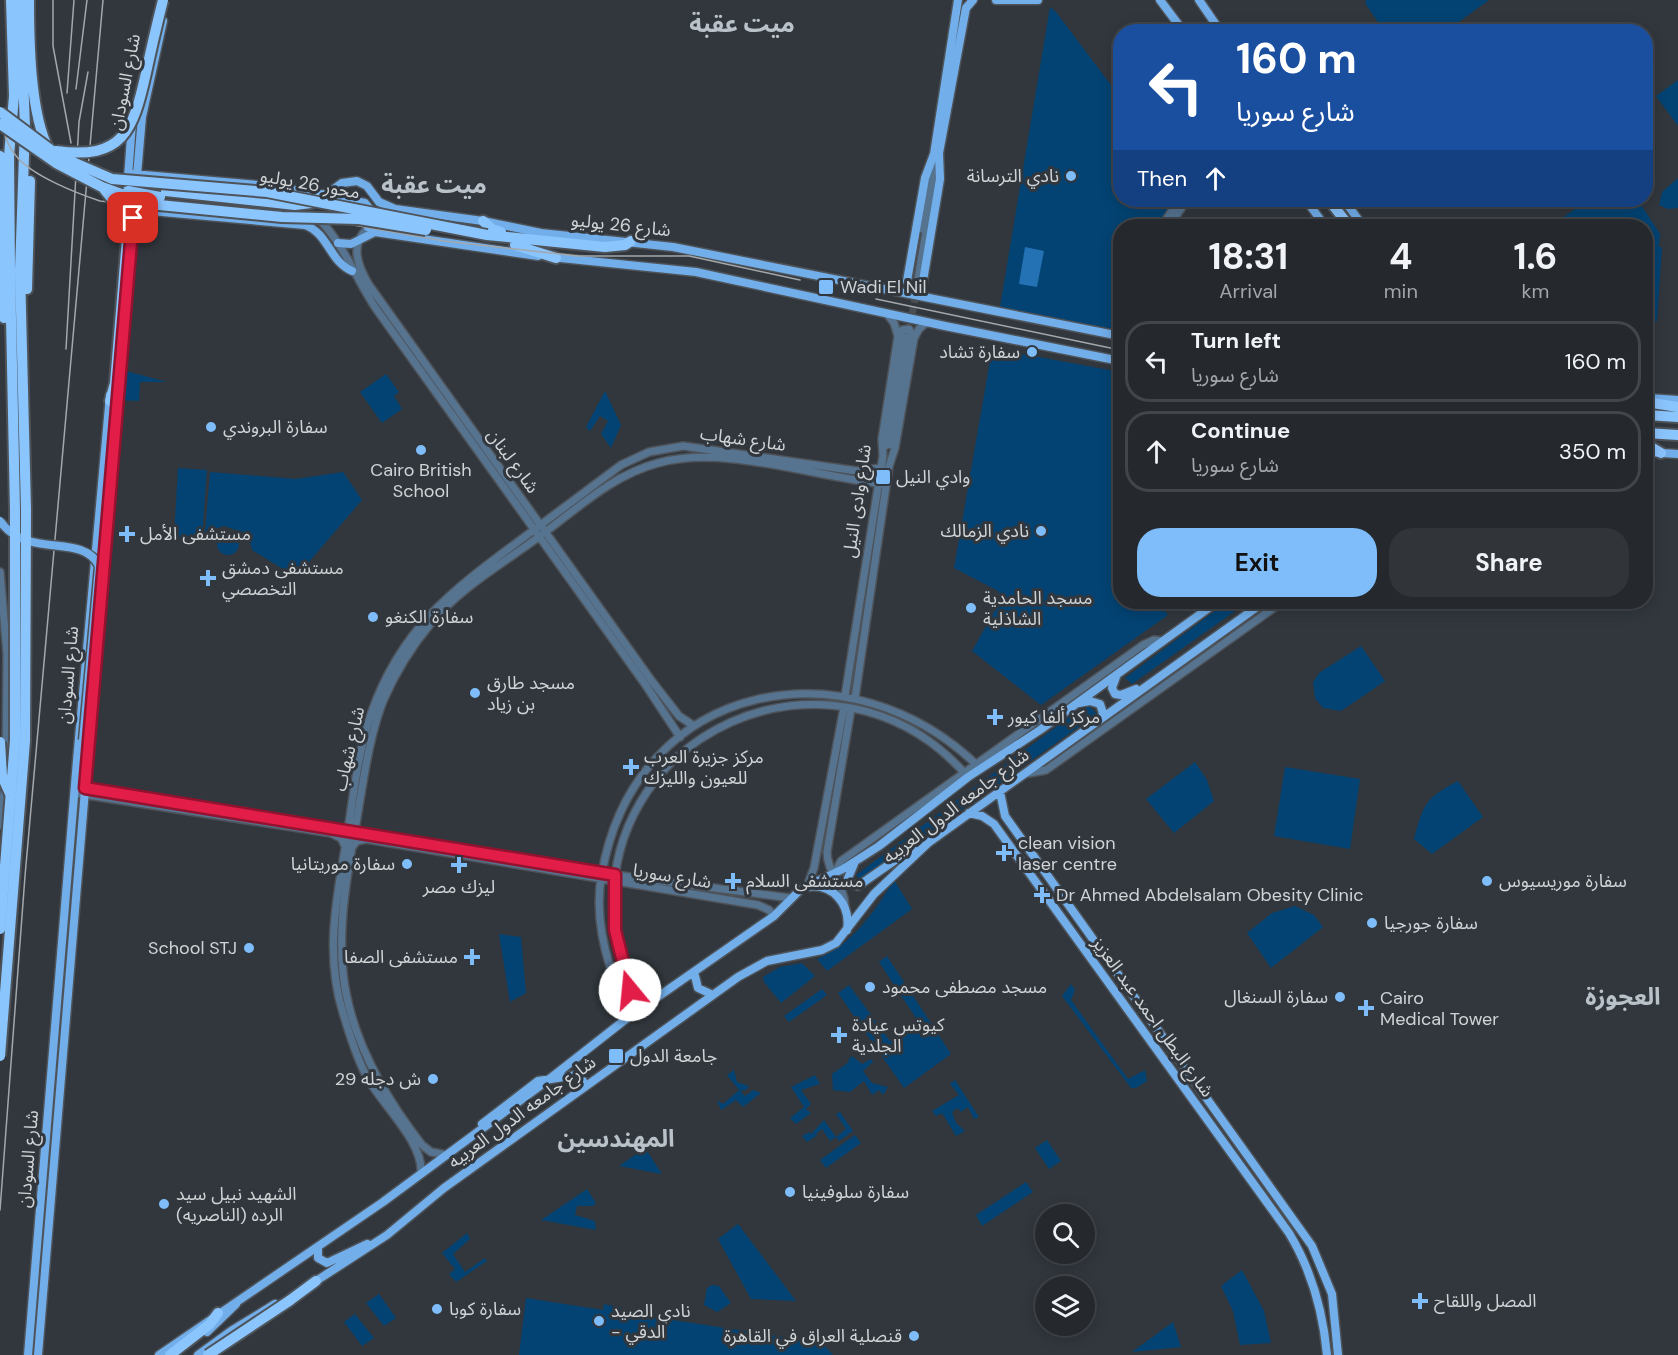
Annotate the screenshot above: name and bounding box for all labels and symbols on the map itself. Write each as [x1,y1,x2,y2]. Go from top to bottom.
district label: ميت عقبة [689,8,795,39]
street label: شارع السودان [104,32,148,133]
street label: محور 26 يوليو [258,163,362,205]
place label: نادي الترسانة [967,164,1059,189]
district label: ميت عقبة [381,169,487,200]
marker: نادي الترسانة [1064,169,1078,183]
pin [107,192,158,243]
street label: شارع 26 يوليو [570,208,672,244]
place label: Wadi El Nil [840,275,926,299]
marker: Wadi El Nil [817,278,835,296]
place label: سفارة تشاد [939,340,1020,364]
marker: سفارة تشاد [1025,345,1039,359]
place label: سفارة البروندي [223,415,328,440]
marker: سفارة البروندي [204,420,218,434]
street label: شارع شهاب [698,421,787,459]
street label: شارع لبنان [480,424,545,499]
marker: Cairo British School [414,443,428,457]
street label: شارع وادى النيل [837,443,879,560]
place label: Cairo British School [370,458,472,503]
place label: وادي النيل [896,465,970,490]
marker: وادي النيل [874,468,892,486]
place label: نادي الزمالك [941,519,1029,544]
place label: مستشفى الأمل [140,522,251,546]
marker: نادي الزمالك [1034,524,1048,538]
marker: مستشفى الأمل [118,525,136,543]
place label: مستشفى دمشق التخصصي [222,556,344,602]
marker: مستشفى دمشق التخصصي [199,569,217,587]
place label: مسجد الحامدية الشاذلية [983,586,1092,631]
marker: مسجد الحامدية الشاذلية [964,601,978,615]
place label: سفارة الكنغو [385,605,473,629]
marker: سفارة الكنغو [366,610,380,624]
street label: شارع السودان [52,625,86,725]
place label: مسجد طارق بن زياد [487,671,575,716]
marker: مسجد طارق بن زياد [468,686,482,700]
street label: شارع شهاب [328,704,372,794]
place label: مركز ألفا كيور [1007,705,1100,729]
marker: مركز ألفا كيور [986,708,1004,726]
street label: شارع جامعه الدول العربيه [878,743,1035,871]
place label: مركز جزيرة العرب للعيون والليزك [644,745,764,790]
marker: مركز جزيرة العرب للعيون والليزك [622,758,640,776]
place label: clean vision laser centre [1018,831,1117,876]
marker: clean vision laser centre [995,844,1013,862]
place label: سفارة موريتانيا [291,852,395,876]
marker: ليزك مصر [450,856,468,874]
marker: سفارة موريتانيا [400,857,414,871]
street label: شارع سوريا [631,858,713,896]
place label: مستشفى السلام [746,869,863,895]
place label: سفارة موريسيوس [1499,869,1627,893]
marker: مستشفى السلام [724,872,742,890]
marker: سفارة موريسيوس [1480,874,1494,888]
place label: ليزك مصر [422,875,495,899]
place label: Dr Ahmed Abdelsalam Obesity Clinic [1056,883,1364,907]
marker: Dr Ahmed Abdelsalam Obesity Clinic [1033,886,1051,904]
place label: سفارة جورجيا [1384,911,1478,935]
marker: سفارة جورجيا [1365,916,1379,930]
street label: شارع البطل احمد عبد العزيز [1085,931,1219,1103]
place label: School STJ [148,936,237,960]
marker: School STJ [242,941,256,955]
place label: مستشفى الصفا [344,945,458,969]
marker: مستشفى الصفا [463,948,481,966]
position arrow [598,958,662,1022]
place label: مسجد مصطفى محمود [882,975,1047,999]
marker: مسجد مصطفى محمود [863,980,877,994]
district label: العجوزة [1585,981,1661,1012]
place label: سفارة السنغال [1224,985,1328,1009]
place label: Cairo Medical Tower [1380,986,1499,1031]
marker: سفارة السنغال [1333,990,1347,1004]
marker: Cairo Medical Tower [1357,999,1375,1017]
place label: كيوتس عيادة الجلدية [852,1013,945,1058]
marker: كيوتس عيادة الجلدية [830,1026,848,1044]
place label: جامعة الدول [630,1044,717,1068]
marker: جامعة الدول [607,1047,625,1065]
street label: شارع جامعه الدول العربيه [443,1050,602,1175]
place label: 29 ش دجله [335,1067,421,1091]
marker: 29 ش دجله [426,1072,440,1086]
street label: شارع السودان [12,1109,46,1209]
district label: المهندسين [557,1123,675,1154]
place label: سفارة سلوفينيا [802,1180,909,1204]
place label: الشهيد نبيل سيد الرده (الناصريه) [176,1182,297,1227]
marker: سفارة سلوفينيا [783,1185,797,1199]
marker: الشهيد نبيل سيد الرده (الناصريه) [157,1197,171,1211]
place label: المصل واللقاح [1434,1289,1536,1314]
marker: المصل واللقاح [1411,1292,1429,1310]
place label: سفارة كوبا [449,1297,521,1321]
place label: نادي الصيد - الدقي [611,1299,690,1345]
marker: سفارة كوبا [430,1302,444,1316]
marker: نادي الصيد - الدقي [592,1314,606,1328]
place label: قنصلية العراق في القاهرة [724,1324,902,1349]
marker: قنصلية العراق في القاهرة [907,1329,921,1343]

